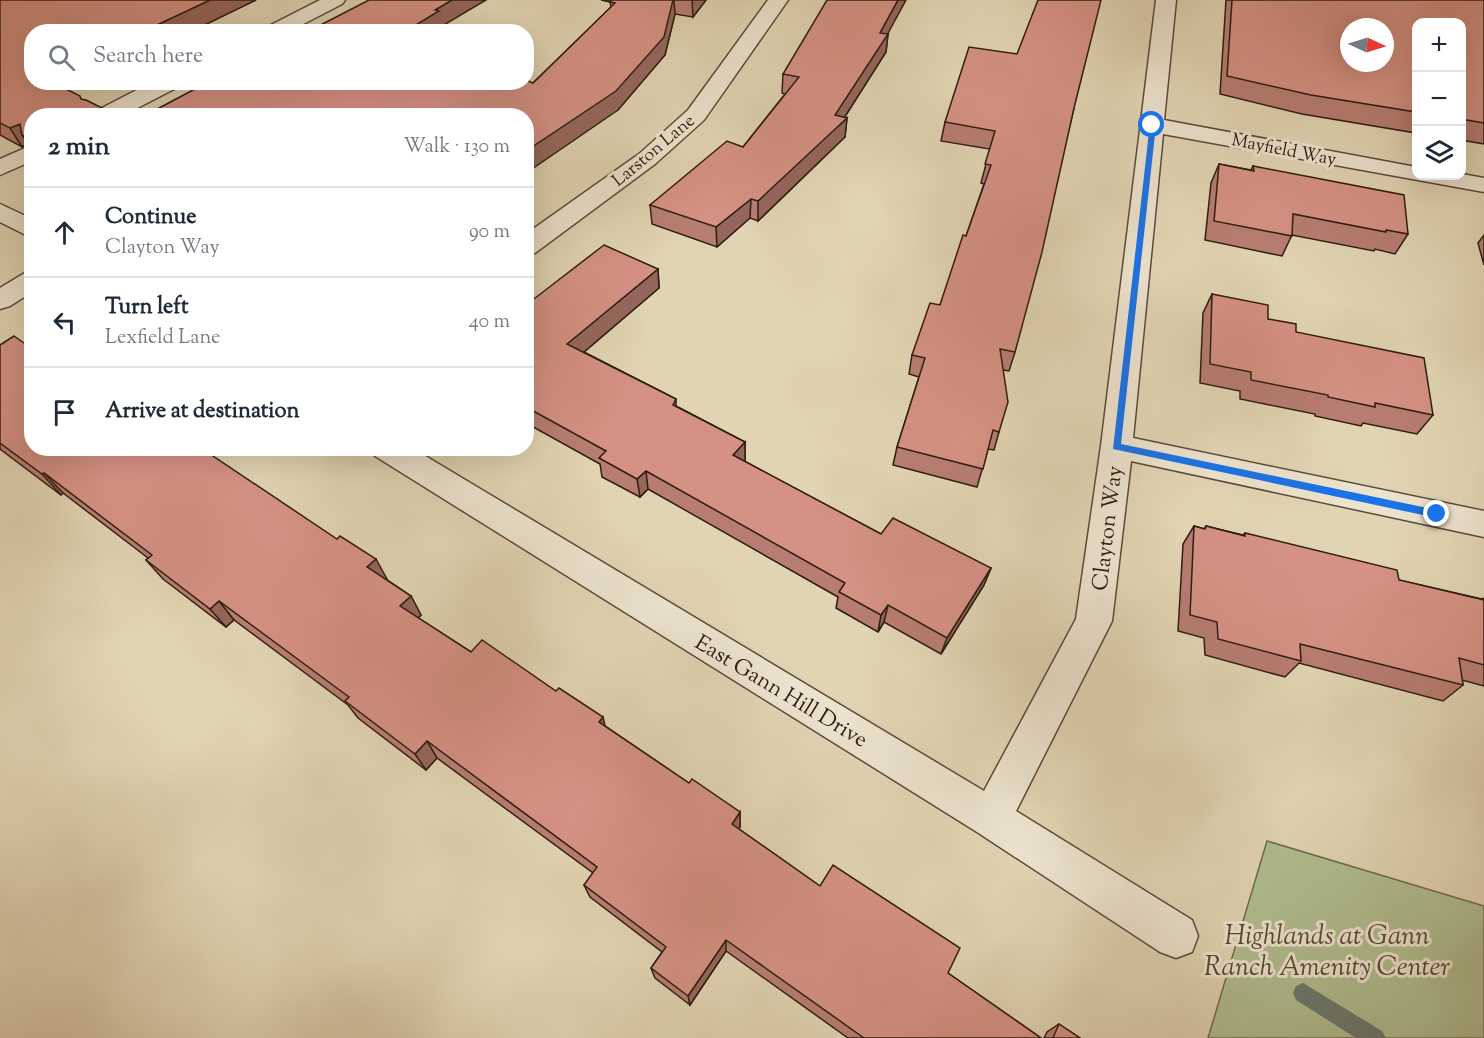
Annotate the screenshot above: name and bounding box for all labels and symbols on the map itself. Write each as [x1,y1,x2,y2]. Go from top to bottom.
north arrow [1340,18,1394,72]
street label: Larston Lane [607,109,701,194]
route start [1138,111,1164,137]
street label: Mayfield Way [1229,128,1338,174]
street label: Clayton Way [1085,464,1133,593]
route end [1423,500,1449,526]
street label: East Gann Hill Drive [688,628,873,757]
park label: Highlands at Gann Ranch Amenity Center [1204,918,1450,988]

